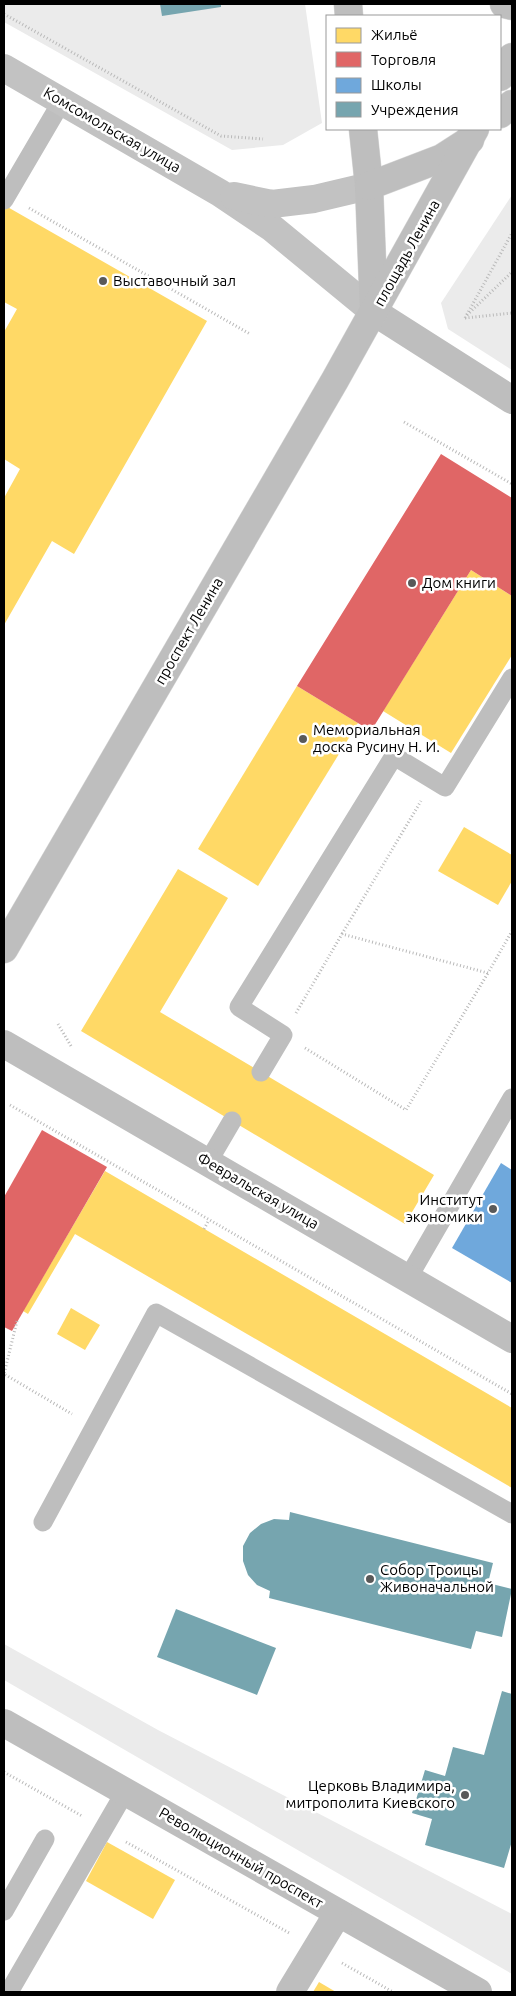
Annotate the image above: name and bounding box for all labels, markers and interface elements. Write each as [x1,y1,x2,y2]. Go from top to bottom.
legend [326,15,501,130]
text: Жильё [371,26,418,43]
text: Торговля [371,51,436,68]
text: Школы [371,76,422,93]
street label: Комсомольская улица [41,83,184,176]
text: Учреждения [371,101,459,118]
street label: площадь Ленина [370,197,443,309]
place label: Выставочный зал [113,272,236,289]
marker: Выставочный зал [97,275,109,287]
street label: проспект Ленина [151,574,226,687]
place label: Дом книги [422,574,496,591]
marker: Дом книги [406,577,418,589]
place label: Мемориальная доска Русину Н. И. [313,721,440,755]
marker: Мемориальная доска Русину Н. И. [297,733,309,745]
street label: Февральская улица [194,1149,322,1232]
place label: Институт экономики [406,1191,483,1225]
marker: Институт экономики [487,1203,499,1215]
place label: Собор Троицы Живоначальной [380,1561,494,1595]
marker: Собор Троицы Живоначальной [364,1573,376,1585]
place label: Церковь Владимира, митрополита Киевского [286,1777,455,1811]
marker: Церковь Владимира, митрополита Киевского [459,1789,471,1801]
street label: Революционный проспект [156,1804,327,1912]

